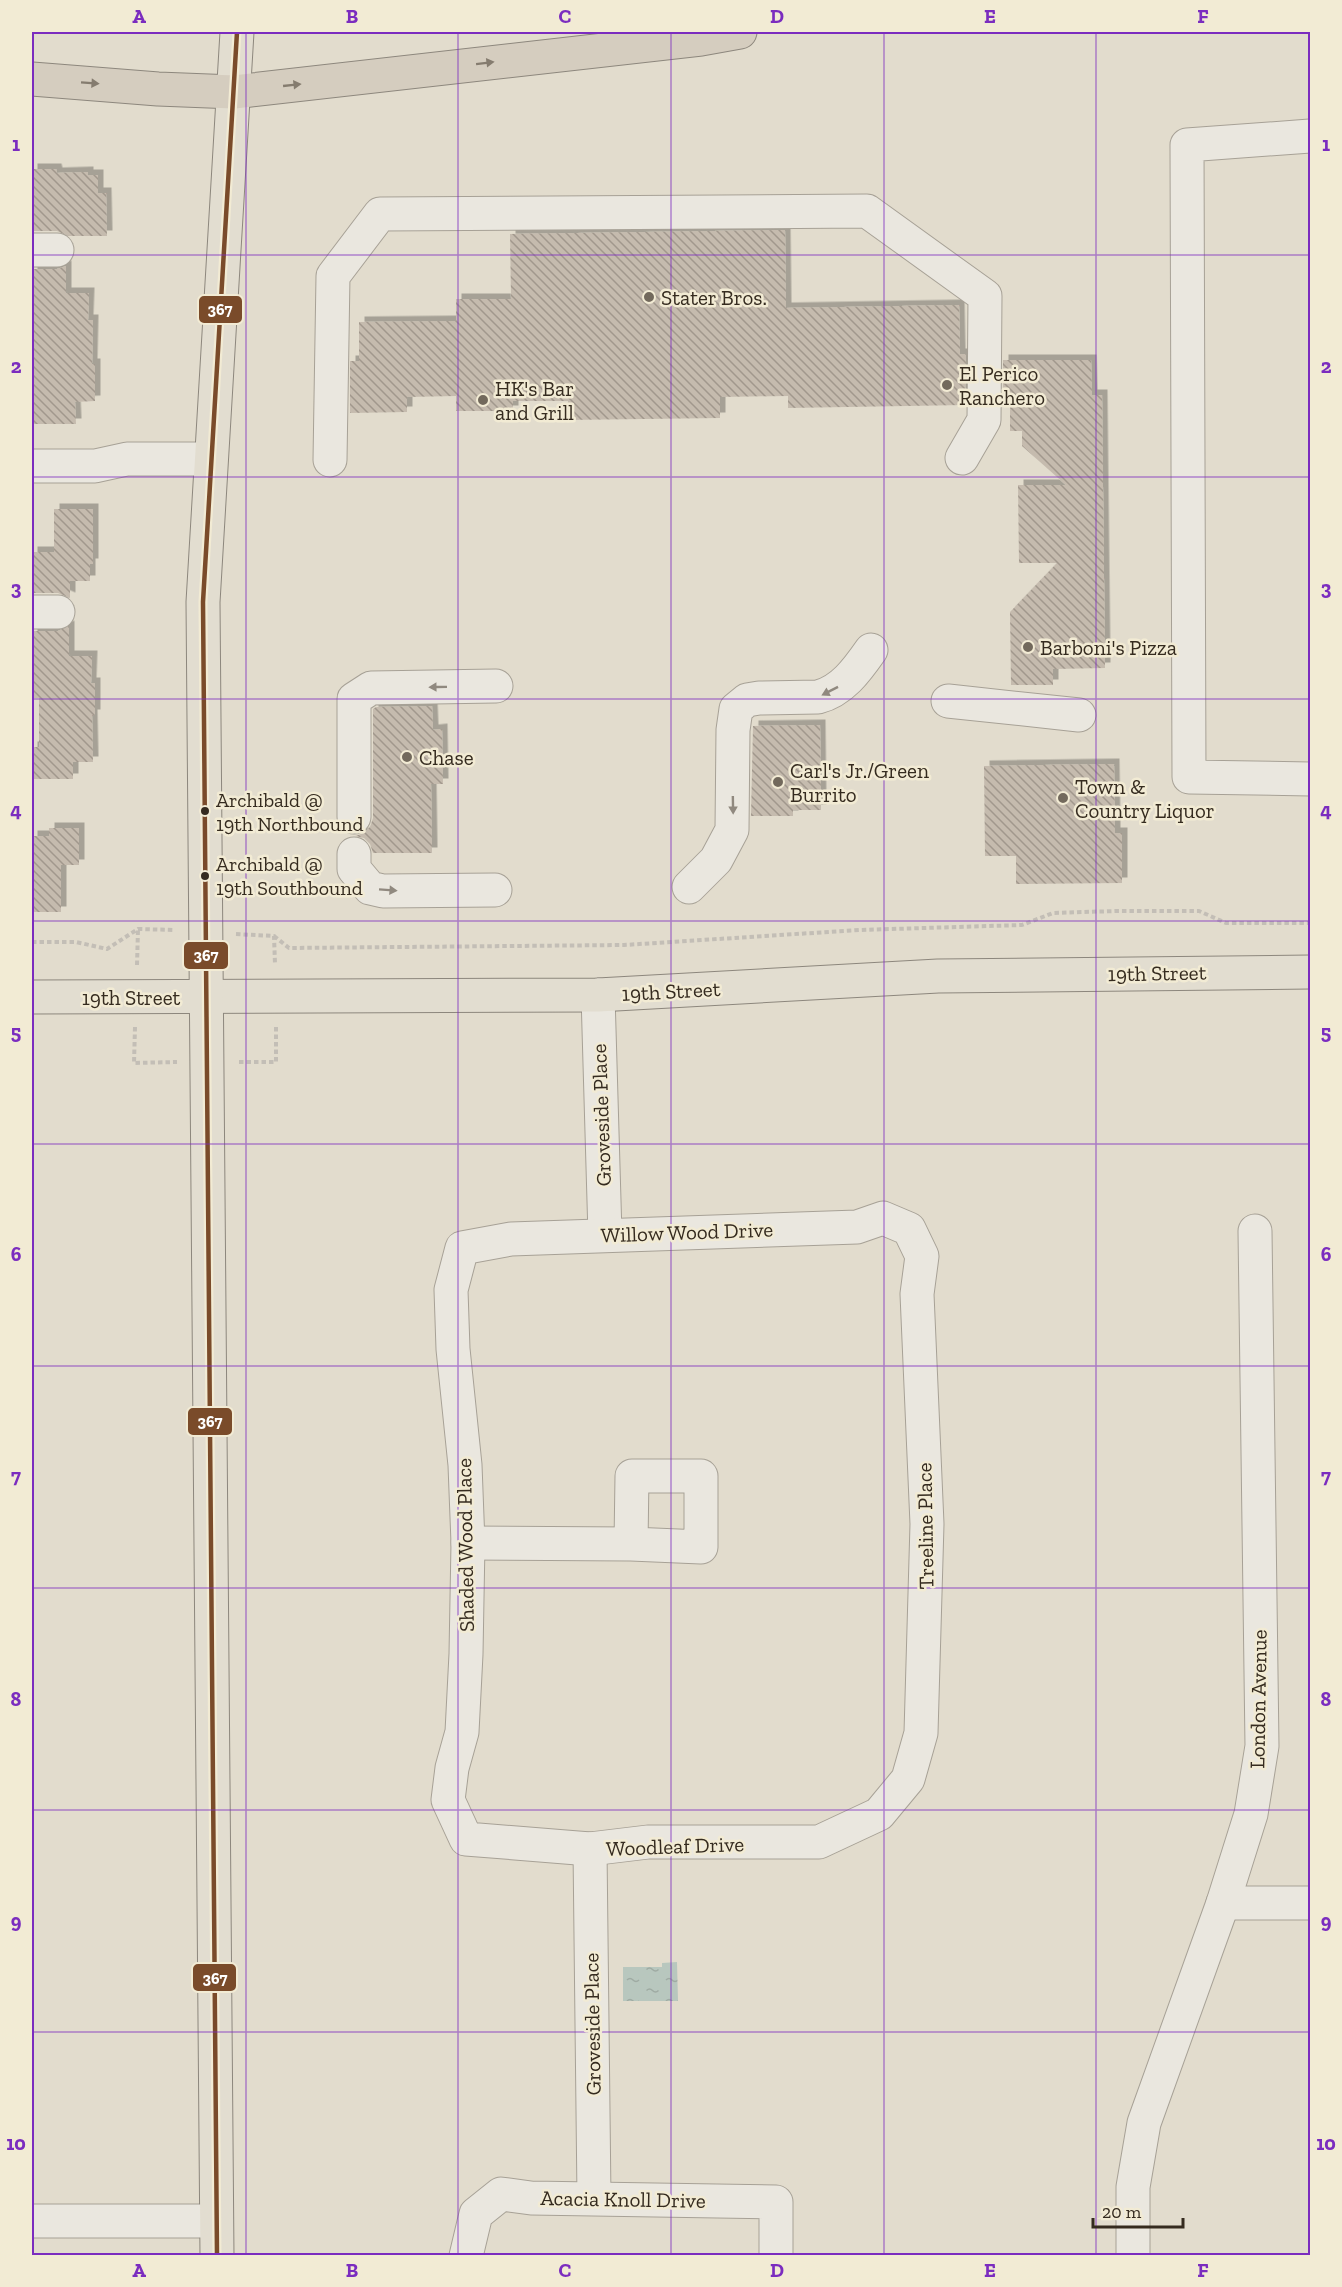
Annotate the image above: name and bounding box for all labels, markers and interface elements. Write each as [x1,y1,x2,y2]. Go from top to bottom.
text: A [132,4,146,28]
text: B [346,4,358,28]
text: C [559,4,572,28]
text: D [770,4,784,28]
text: E [984,4,996,28]
text: F [1197,4,1209,28]
one-way arrow [476,58,495,68]
one-way arrow [80,79,99,88]
one-way arrow [282,80,301,90]
text: 1 [12,132,20,156]
text: 1 [1322,132,1330,156]
place label: Stater Bros. [661,285,767,310]
marker: Stater Bros. [642,290,656,304]
line badge: 367 [198,295,243,324]
text: 367 [207,300,233,319]
text: 2 [11,354,22,378]
text: 2 [1321,354,1332,378]
place label: El Perico Ranchero [959,361,1045,410]
place label: HK's Bar and Grill [495,376,574,425]
marker: El Perico Ranchero [940,378,954,392]
marker: HK's Bar and Grill [476,393,490,407]
text: 3 [11,576,22,600]
text: 3 [1321,576,1332,600]
place label: Barboni's Pizza [1040,635,1177,660]
marker: Barboni's Pizza [1021,640,1035,654]
one-way arrow [428,682,447,692]
one-way arrow [822,687,839,696]
place label: Chase [419,745,474,770]
marker: Chase [400,750,414,764]
place label: Carl's Jr./Green Burrito [790,758,929,807]
place label: Town & Country Liquor [1075,774,1215,823]
marker: Carl's Jr./Green Burrito [771,775,785,789]
place label: Archibald @ 19th Northbound [216,788,363,836]
marker: Town & Country Liquor [1056,791,1070,805]
one-way arrow [729,796,738,815]
text: 4 [10,798,22,822]
text: 4 [1320,798,1332,822]
marker: Archibald @ 19th Northbound [199,805,211,817]
place label: Archibald @ 19th Southbound [216,852,363,900]
marker: Archibald @ 19th Southbound [199,870,211,882]
one-way arrow [379,886,398,895]
line badge: 367 [183,941,229,970]
text: 367 [193,946,219,965]
street label: 19th Street [1107,960,1207,986]
street label: 19th Street [621,976,721,1006]
street label: 19th Street [82,985,181,1010]
text: 5 [11,1020,21,1044]
text: 5 [1321,1020,1331,1044]
street label: Groveside Place [586,1043,616,1187]
street label: Willow Wood Drive [600,1216,774,1248]
text: 6 [11,1242,22,1266]
text: 6 [1321,1242,1332,1266]
line badge: 367 [187,1407,233,1436]
text: 367 [197,1412,223,1431]
street label: Shaded Wood Place [451,1458,479,1632]
street label: Treeline Place [911,1462,939,1590]
text: 7 [11,1464,21,1488]
text: 7 [1321,1464,1331,1488]
street label: London Avenue [1244,1629,1272,1769]
text: 8 [11,1687,22,1711]
text: 8 [1321,1687,1332,1711]
street label: Woodleaf Drive [605,1831,745,1861]
text: 9 [11,1909,22,1933]
text: 9 [1321,1909,1332,1933]
street label: Groveside Place [578,1952,606,2095]
line badge: 367 [192,1963,237,1992]
text: 367 [202,1969,228,1988]
text: 10 [6,2131,26,2155]
text: 10 [1316,2131,1336,2155]
street label: Acacia Knoll Drive [540,2185,706,2213]
scale bar [1093,2191,1183,2229]
text: 20 m [1102,2201,1142,2223]
text: A [132,2258,146,2282]
text: B [346,2258,358,2282]
text: C [559,2258,572,2282]
text: D [770,2258,784,2282]
text: E [984,2258,996,2282]
text: F [1197,2258,1209,2282]

